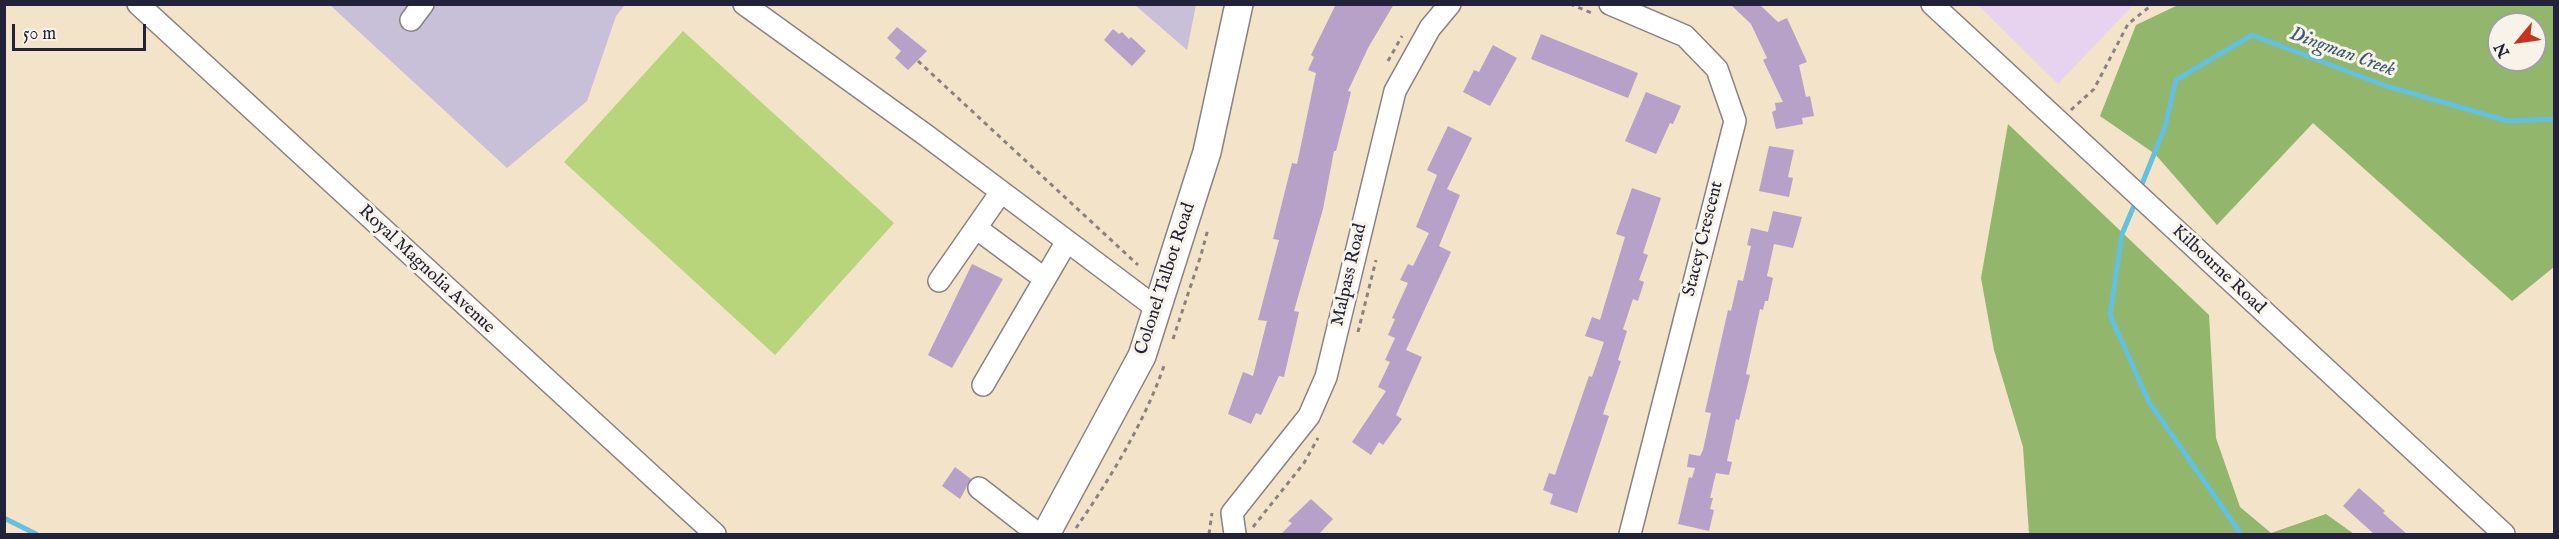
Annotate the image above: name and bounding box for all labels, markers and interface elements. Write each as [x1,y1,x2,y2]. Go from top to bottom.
scale bar [15,12,148,50]
north arrow [2487,12,2547,72]
text: 50 m [23,23,56,46]
water label: Dingman Creek [2286,23,2398,83]
text: N [2491,39,2515,61]
street label: Stacey Crescent [1679,179,1729,299]
street label: Colonel Talbot Road [1131,200,1201,358]
street label: Royal Magnolia Avenue [353,201,499,339]
street label: Kilbourne Road [2167,221,2269,319]
street label: Malpass Road [1328,222,1372,328]

